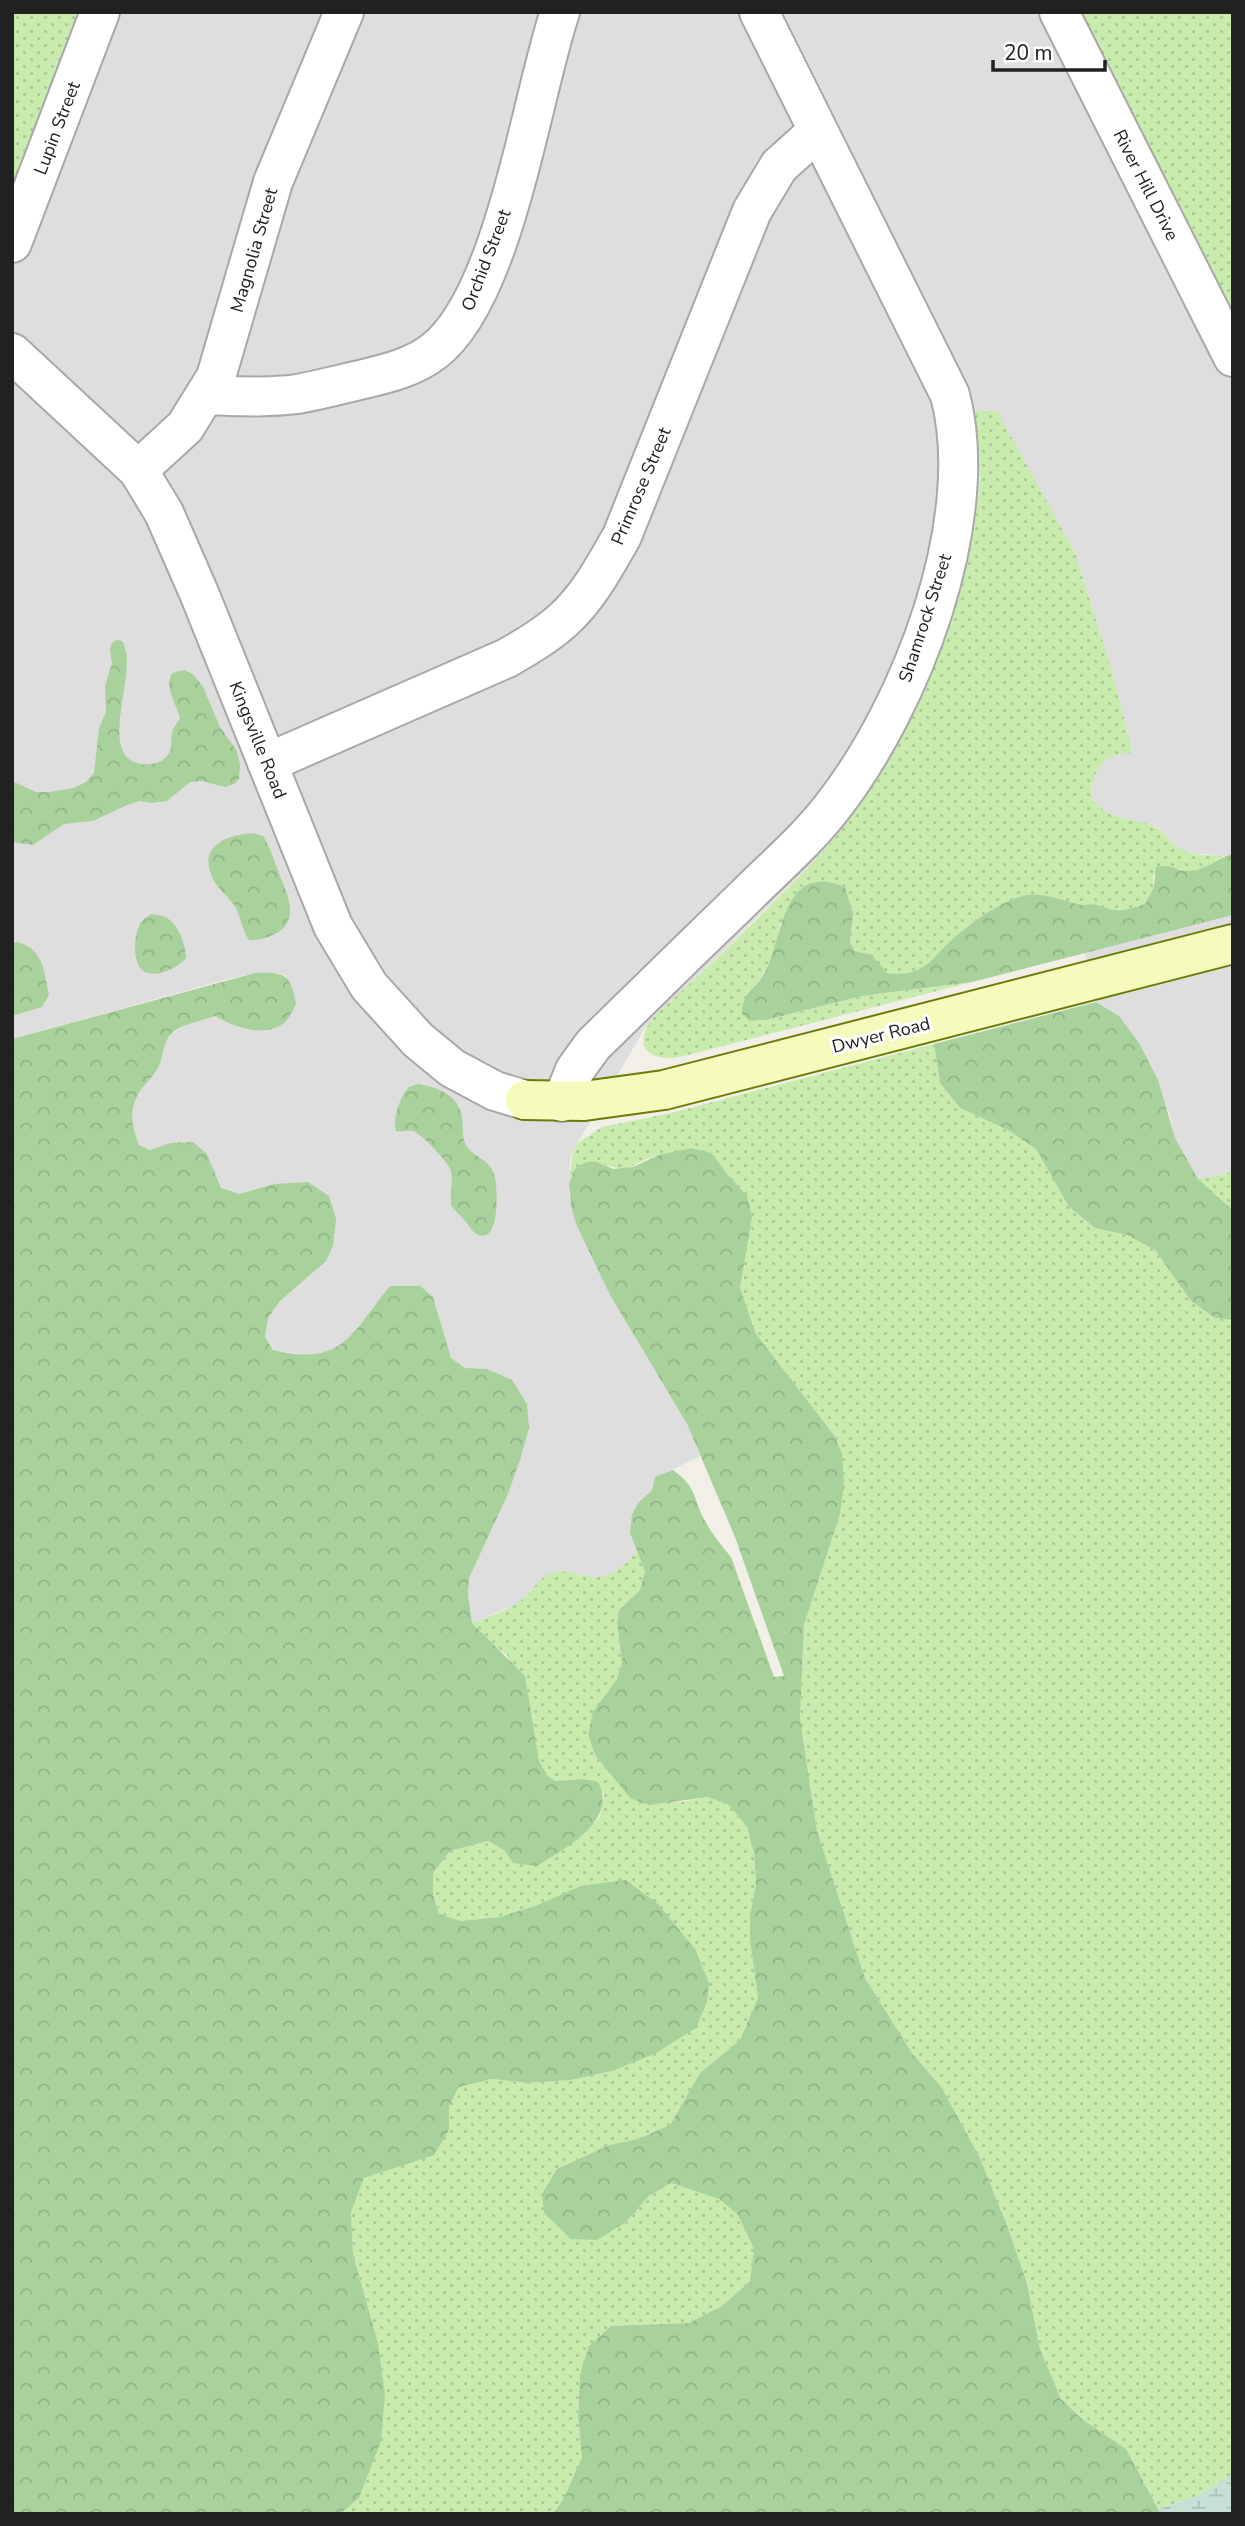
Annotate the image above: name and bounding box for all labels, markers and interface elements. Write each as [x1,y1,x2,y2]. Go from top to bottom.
scale bar [993,28,1105,72]
text: 20 m [1004,39,1053,67]
street label: Lupin Street [28,77,86,178]
street label: River Hill Drive [1108,125,1184,245]
street label: Magnolia Street [225,184,283,315]
street label: Orchid Street [456,205,517,314]
street label: Primrose Street [605,423,677,548]
street label: Shamrock Street [893,550,957,685]
street label: Kingsville Road [224,678,292,802]
street label: Dwyer Road [829,1011,933,1059]

